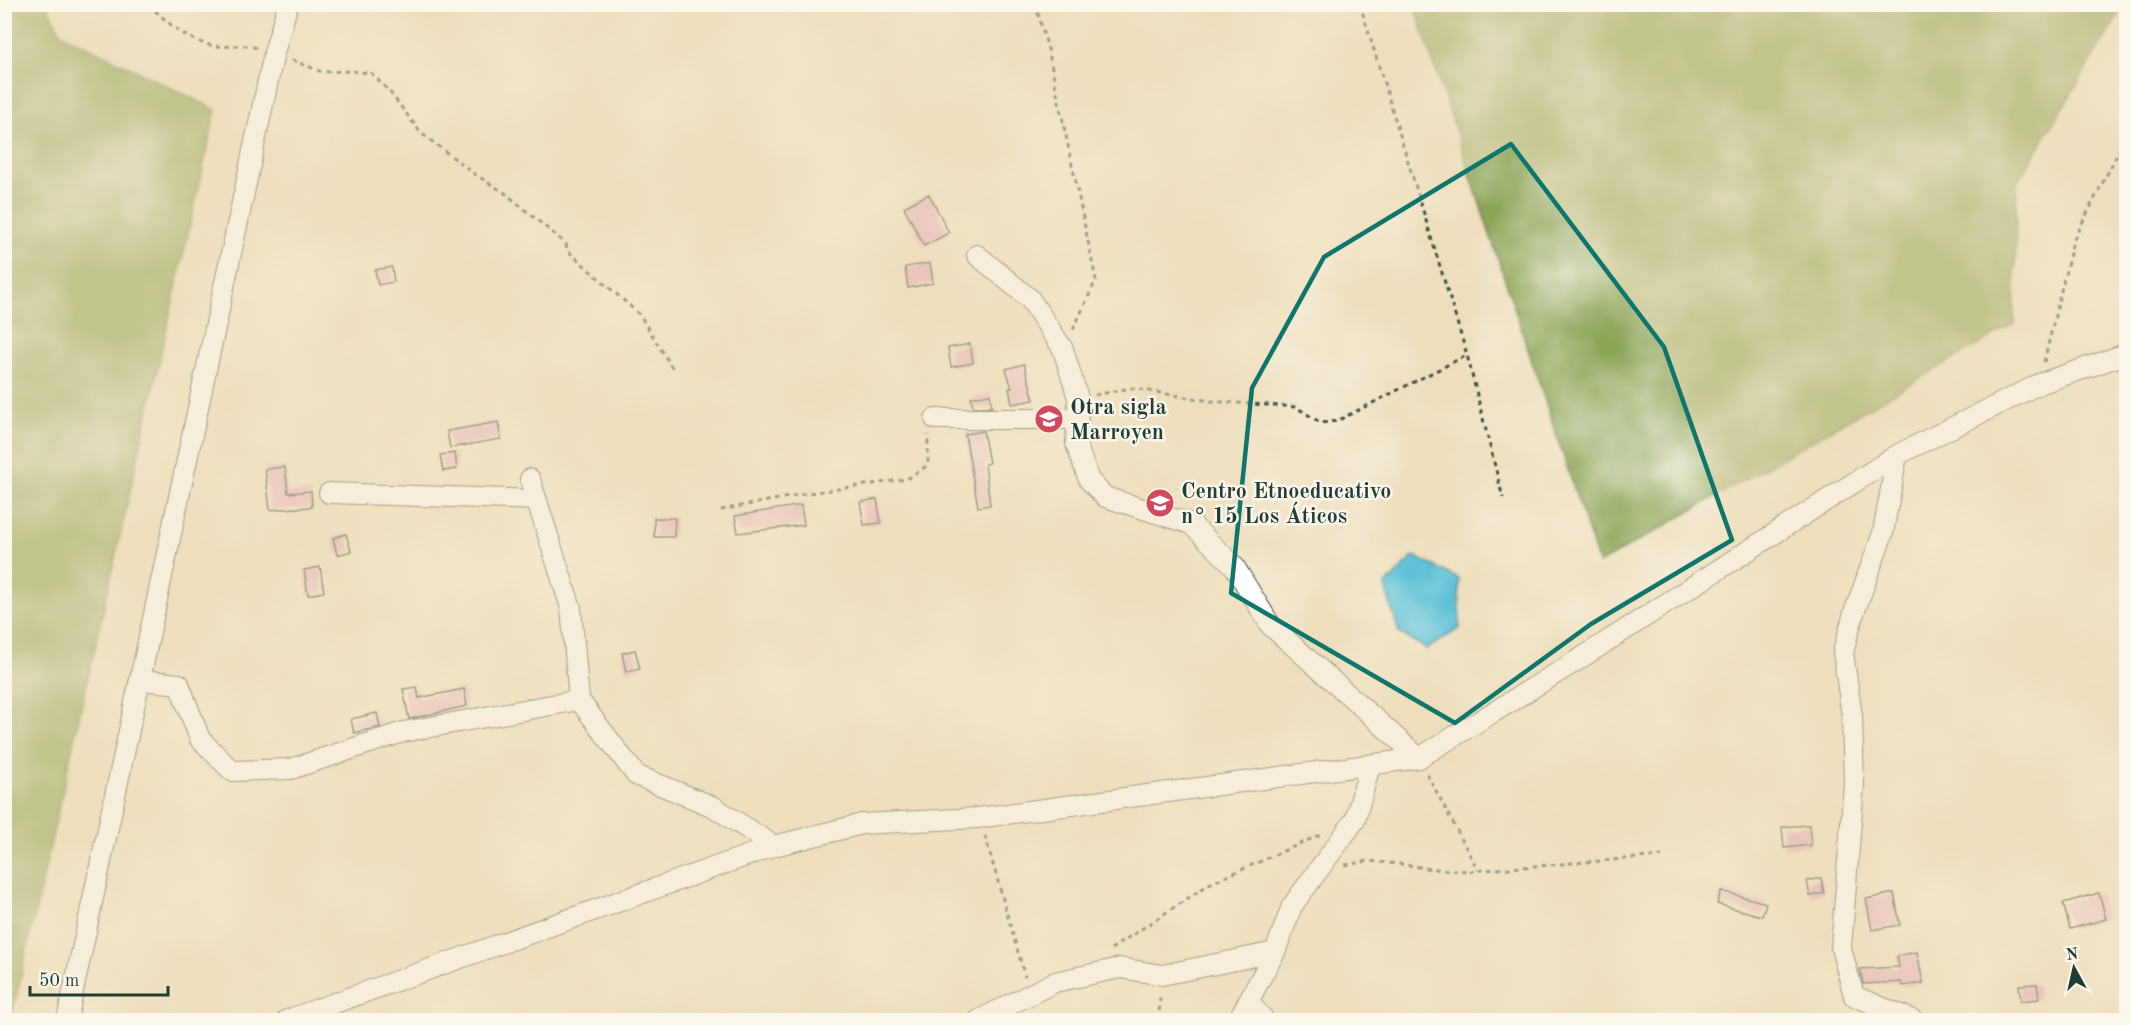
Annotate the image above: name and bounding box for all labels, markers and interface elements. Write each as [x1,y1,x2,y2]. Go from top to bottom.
place label: Otra sigla Marroyen [1070,397,1167,444]
school or university icon: Otra sigla Marroyen [1033,403,1065,435]
place label: Centro Etnoeducativo n° 15 Los Áticos [1181,481,1391,528]
school or university icon: Centro Etnoeducativo n° 15 Los Áticos [1144,487,1176,519]
north arrow [2044,938,2104,998]
text: N [2065,946,2080,964]
scale bar [30,959,168,997]
text: 50 m [39,972,79,990]

